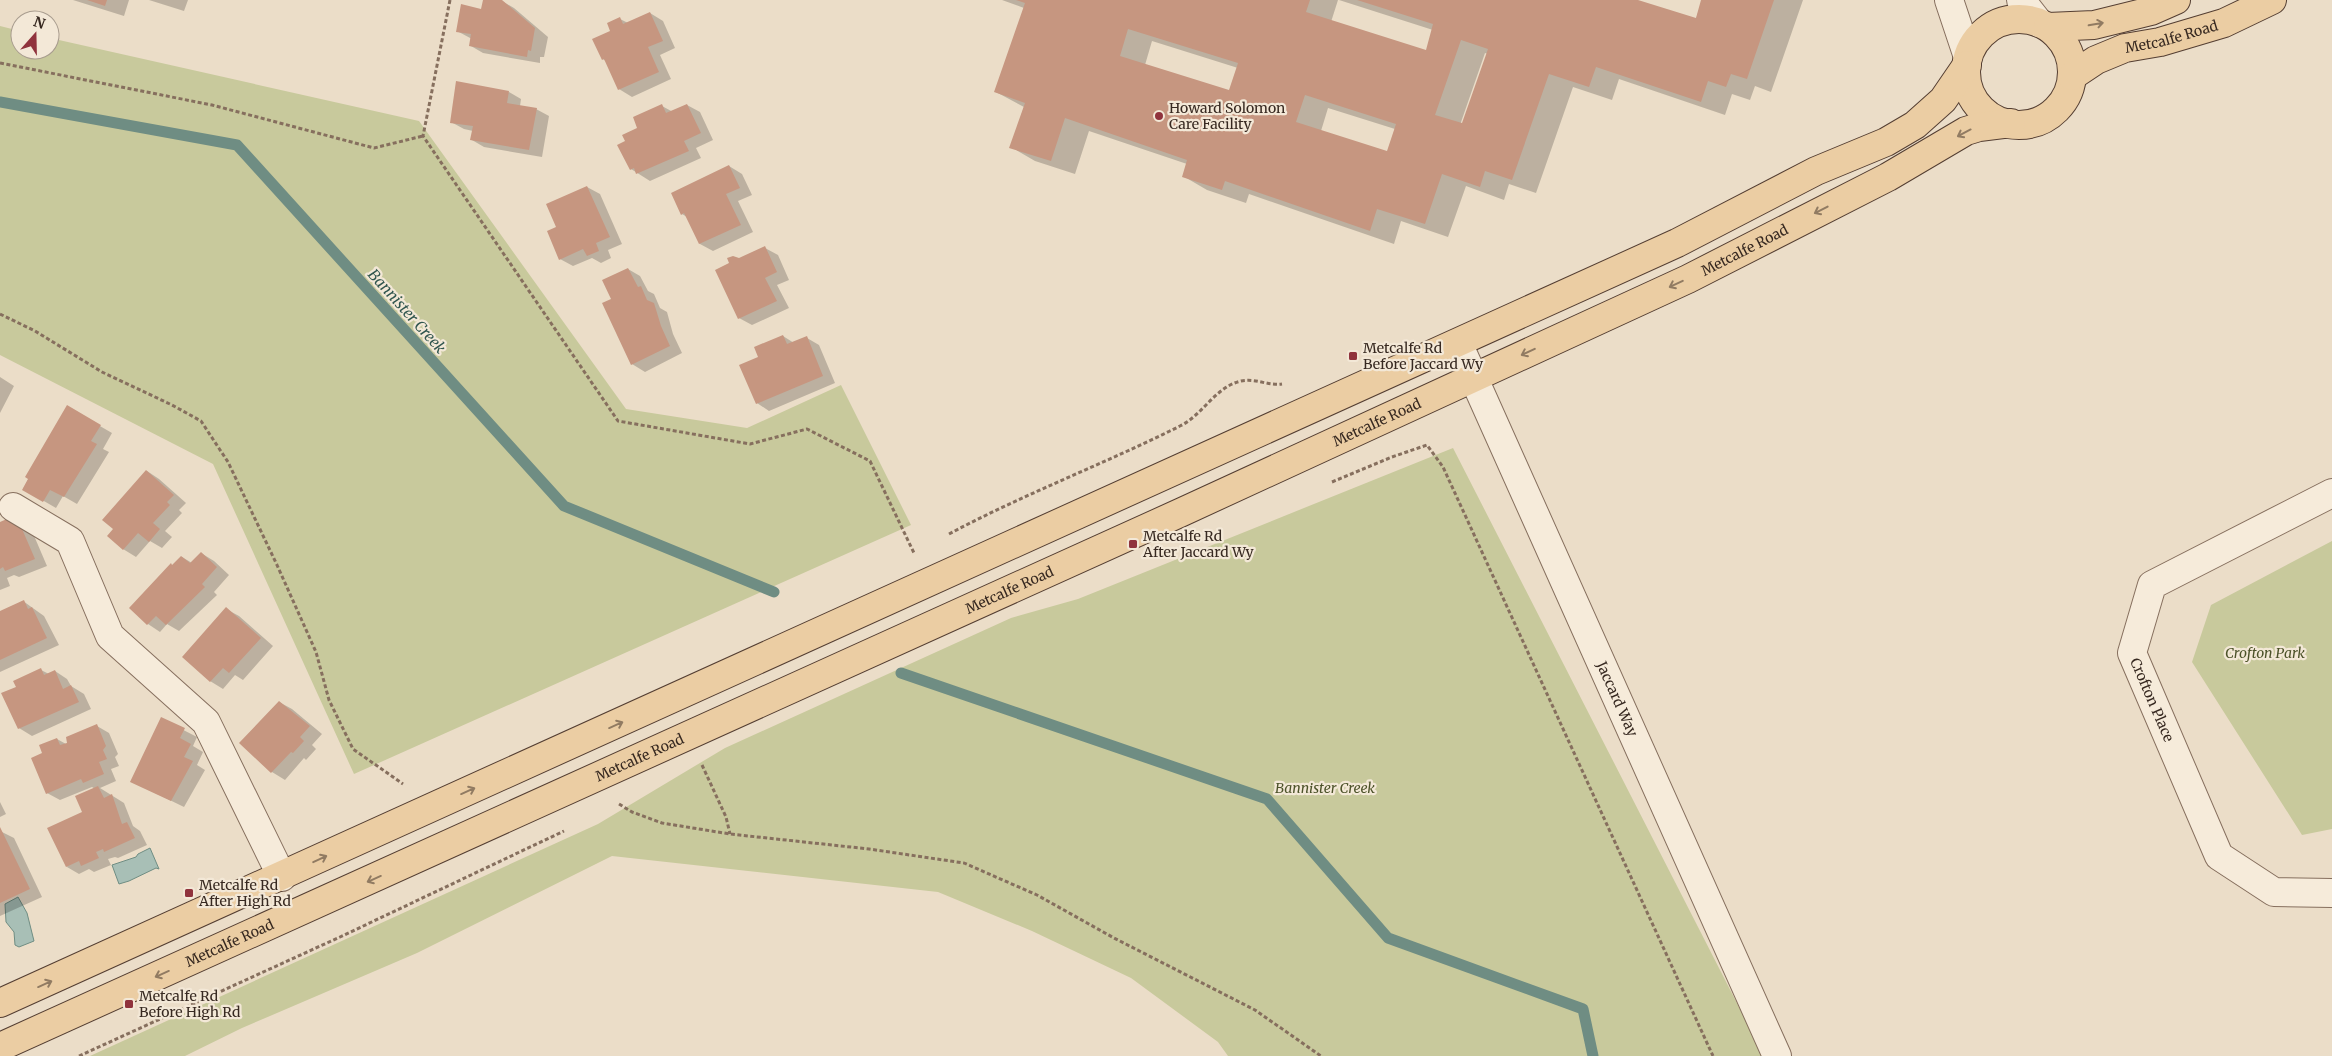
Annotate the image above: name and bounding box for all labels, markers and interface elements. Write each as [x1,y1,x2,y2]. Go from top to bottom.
north arrow [10,10,60,60]
text: N [31,12,48,33]
street label: Metcalfe Road [2124,16,2220,57]
one-way arrow [2088,19,2104,29]
place label: Howard Solomon Care Facility [1169,99,1285,133]
marker: Howard Solomon Care Facility [1153,110,1165,122]
one-way arrow [1957,129,1972,138]
one-way arrow [1814,206,1829,215]
street label: Metcalfe Road [1698,220,1792,280]
water label: Bannister Creek [364,265,450,358]
one-way arrow [1669,280,1684,289]
place label: Metcalfe Rd Before Jaccard Wy [1363,339,1484,373]
one-way arrow [1521,347,1536,357]
marker: Metcalfe Rd Before Jaccard Wy [1347,350,1359,362]
street label: Metcalfe Road [1330,394,1424,450]
place label: Metcalfe Rd After Jaccard Wy [1142,527,1255,561]
marker: Metcalfe Rd After Jaccard Wy [1127,538,1139,550]
street label: Metcalfe Road [962,562,1057,618]
park label: Crofton Park [2225,644,2305,662]
street label: Crofton Place [2126,655,2178,745]
street label: Jaccard Way [1592,658,1642,740]
one-way arrow [608,719,623,729]
street label: Metcalfe Road [593,729,687,785]
park label: Bannister Creek [1275,779,1375,797]
one-way arrow [460,786,475,795]
one-way arrow [312,854,327,863]
one-way arrow [367,874,382,884]
place label: Metcalfe Rd After High Rd [198,876,291,910]
marker: Metcalfe Rd After High Rd [183,887,195,899]
street label: Metcalfe Road [183,915,277,971]
one-way arrow [155,970,170,980]
one-way arrow [37,978,52,988]
place label: Metcalfe Rd Before High Rd [139,987,241,1021]
marker: Metcalfe Rd Before High Rd [123,998,135,1010]

